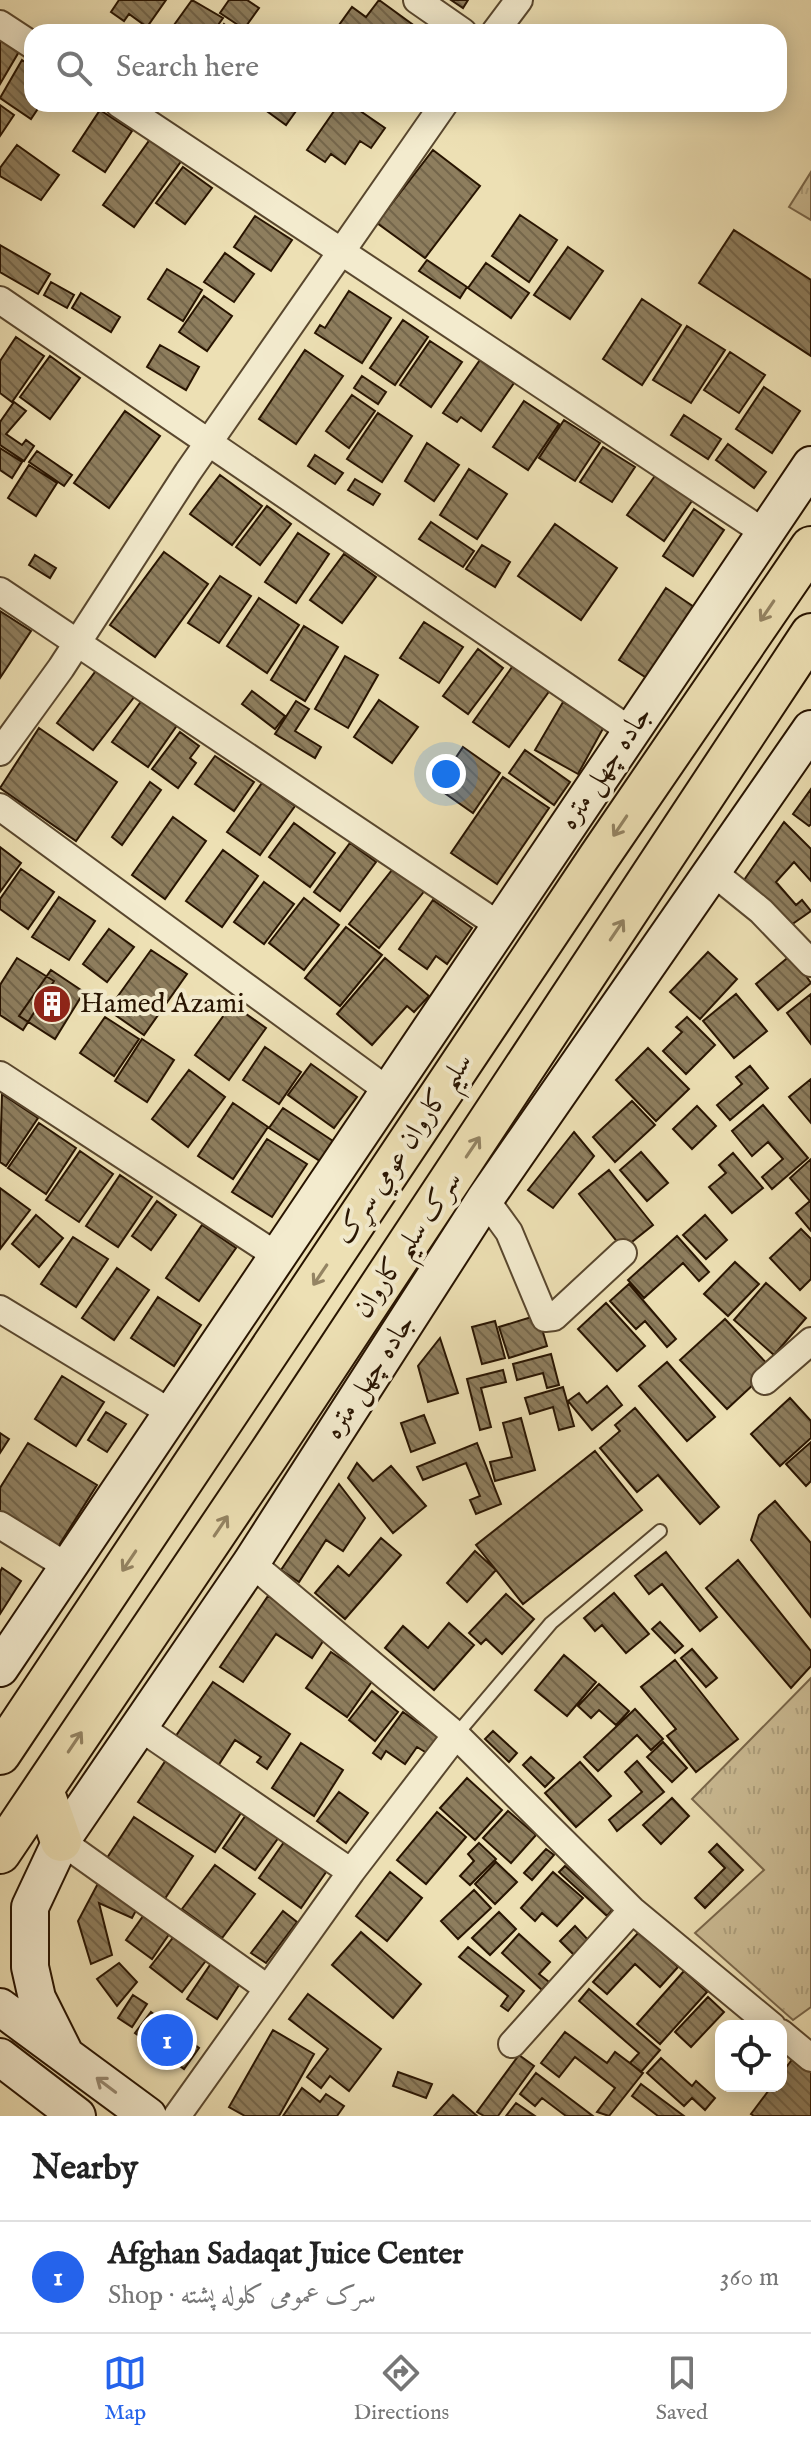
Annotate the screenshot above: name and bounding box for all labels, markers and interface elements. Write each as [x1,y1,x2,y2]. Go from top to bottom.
search box [24,24,787,112]
icon: search [52,46,96,90]
text: Search here [116,49,259,87]
one-way arrow [759,600,775,622]
street label: جاده چهل متره [552,699,660,837]
your location [426,754,466,794]
one-way arrow [612,814,628,836]
one-way arrow [609,919,625,942]
building icon: Hamed Azami [31,983,73,1025]
place label: Hamed Azami [80,987,245,1022]
street label: سلیم کاروان عومي سړک [327,1047,488,1256]
one-way arrow [465,1136,481,1158]
street label: سرک سلیم کاروان [346,1165,477,1330]
one-way arrow [312,1263,328,1285]
street label: جاده چهل متره [317,1308,423,1446]
one-way arrow [212,1516,229,1538]
one-way arrow [121,1549,137,1572]
one-way arrow [67,1731,83,1754]
pin: 1 [141,2010,193,2070]
map controls [715,2020,787,2092]
button: locate [715,2020,787,2092]
one-way arrow [96,2077,117,2094]
text: Nearby [32,2147,138,2190]
text: Afghan Sadaqat Juice Center [108,2236,463,2274]
text: 1 [53,2261,63,2294]
text: 360 m [720,2261,779,2294]
text: Shop · سرک عمومی کلوله پشته [108,2279,376,2312]
tab: Map [103,2351,147,2427]
tab: Directions [354,2351,449,2427]
tab: Saved [656,2351,708,2427]

